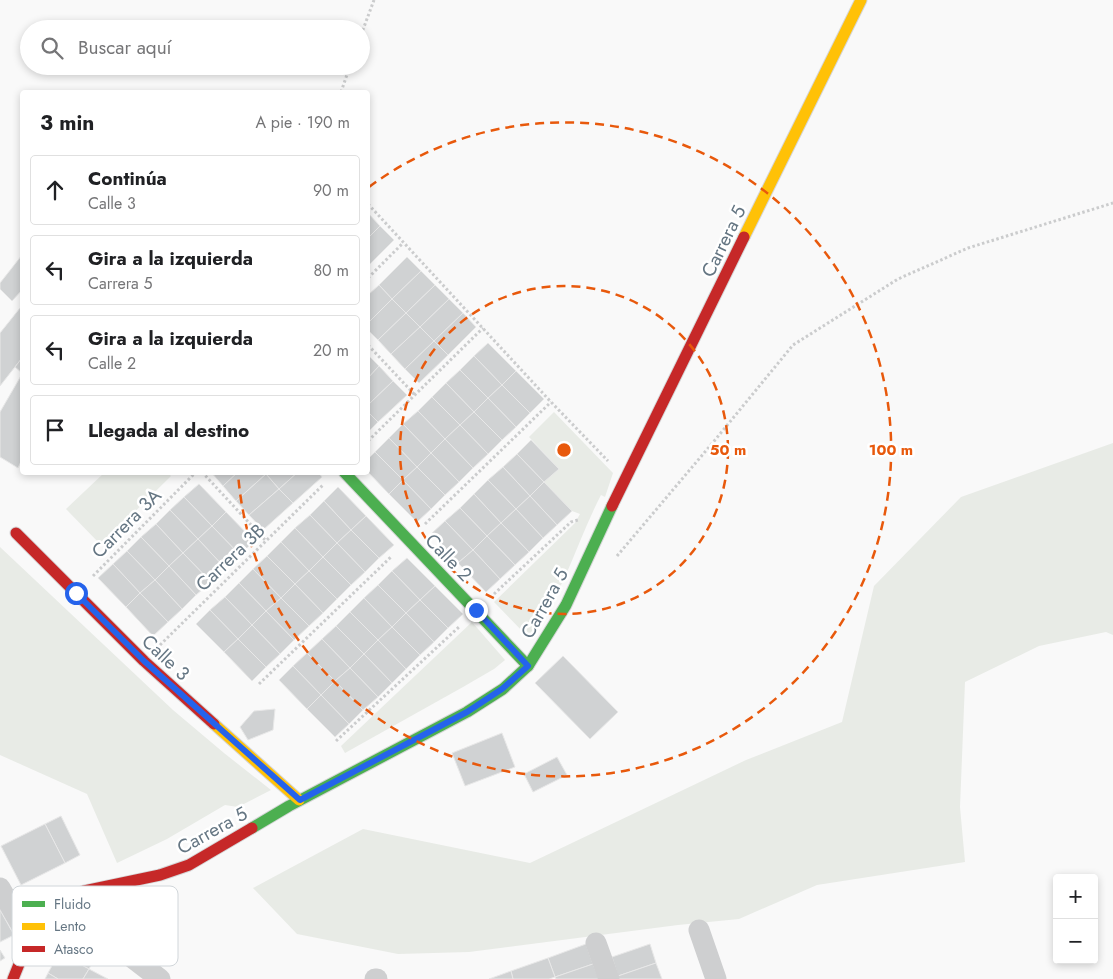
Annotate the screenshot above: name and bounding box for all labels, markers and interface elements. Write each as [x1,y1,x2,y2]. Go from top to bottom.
search box [20,20,370,75]
icon: search [38,34,66,62]
text: Buscar aquí [78,34,172,61]
text: 3 min [40,108,94,138]
text: A pie · 190 m [255,111,350,134]
text: Continúa [88,165,167,192]
icon: ahead [41,176,69,204]
text: 90 m [313,179,349,202]
text: Calle 3 [88,192,136,215]
street label: Carrera 5 [694,201,752,282]
text: Gira a la izquierda [88,245,253,272]
icon: left [41,256,69,284]
text: 80 m [313,259,349,282]
text: Carrera 5 [88,272,153,295]
text: Gira a la izquierda [88,325,253,352]
icon: left [41,336,69,364]
text: 20 m [313,339,349,362]
text: Calle 2 [88,352,136,375]
icon: arrive [41,416,69,444]
text: Llegada al destino [88,417,249,444]
text: 50 m [710,439,746,461]
text: 100 m [869,439,913,461]
centre of rings [555,441,573,459]
street label: Carrera 3A [85,482,168,564]
street label: Carrera 3B [190,517,271,597]
street label: Calle 2 [419,527,478,587]
street label: Carrera 5 [514,563,575,643]
route start [65,582,88,605]
route end [465,599,488,622]
street label: Calle 3 [136,628,196,687]
street label: Carrera 5 [172,800,252,861]
map controls [1053,874,1098,964]
button: + [1053,874,1098,919]
legend [12,886,178,966]
text: Fluido [54,894,91,914]
text: Lento [54,916,86,936]
button: − [1053,919,1098,964]
text: Atasco [54,939,94,959]

